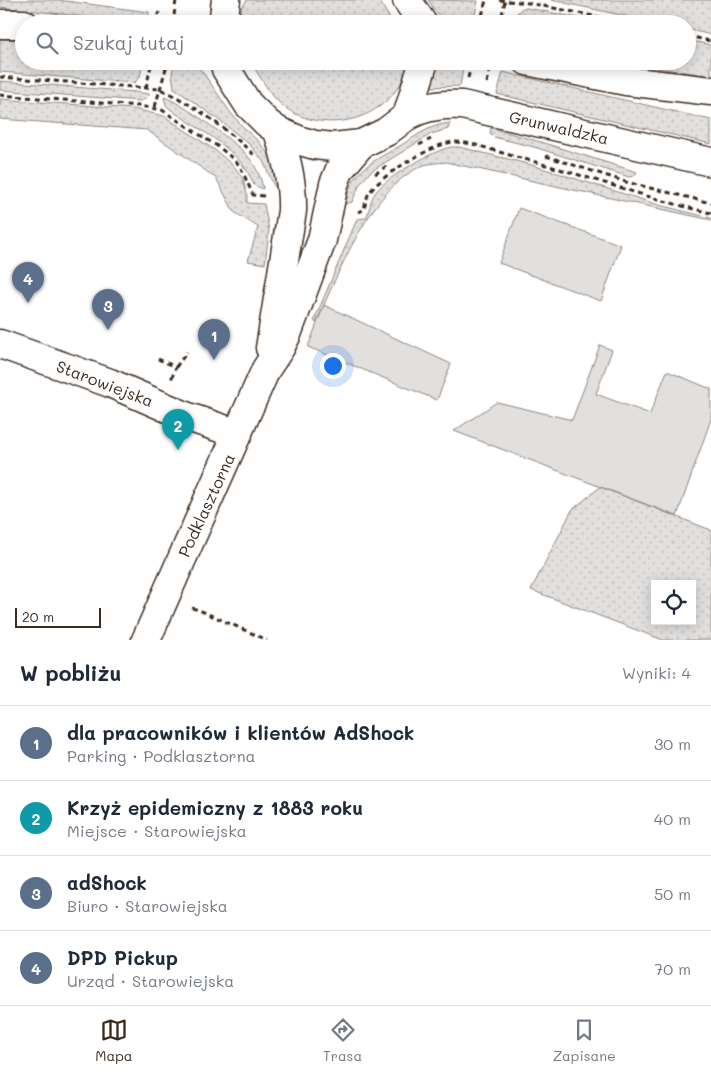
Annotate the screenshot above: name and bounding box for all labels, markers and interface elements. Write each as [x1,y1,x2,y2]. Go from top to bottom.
search box [15,15,696,70]
icon: search [33,29,61,57]
text: Szukaj tutaj [73,30,184,55]
street label: Grunwaldzka [507,105,611,149]
pin: 4 [12,262,44,303]
pin: 3 [92,289,124,330]
pin: 1 [198,319,230,360]
your location [320,353,346,379]
street label: Starowiejska [53,355,157,411]
pin: 2 [162,409,194,450]
street label: Podklasztorna [173,450,239,560]
map controls [651,580,696,625]
button: locate [651,580,696,625]
scale bar [15,605,101,628]
text: 20 m [22,607,54,626]
text: W pobliżu [20,659,121,686]
text: Wyniki: 4 [622,662,691,683]
text: dla pracowników i klientów AdShock [67,720,414,745]
text: 1 [32,733,40,754]
text: 30 m [654,733,691,754]
text: Parking · Podklasztorna [67,745,255,766]
text: Krzyż epidemiczny z 1883 roku [67,795,363,820]
text: 2 [32,808,40,829]
text: 40 m [654,808,691,829]
text: Miejsce · Starowiejska [67,820,247,841]
text: adShock [67,870,147,895]
text: 3 [31,883,41,904]
text: 50 m [654,883,691,904]
text: Biuro · Starowiejska [67,895,228,916]
text: DPD Pickup [67,945,178,970]
text: 4 [31,958,41,979]
text: 70 m [654,958,691,979]
text: Urząd · Starowiejska [67,970,234,991]
tab: Mapa [95,1016,133,1065]
tab: Trasa [323,1016,362,1065]
tab: Zapisane [553,1016,616,1065]

